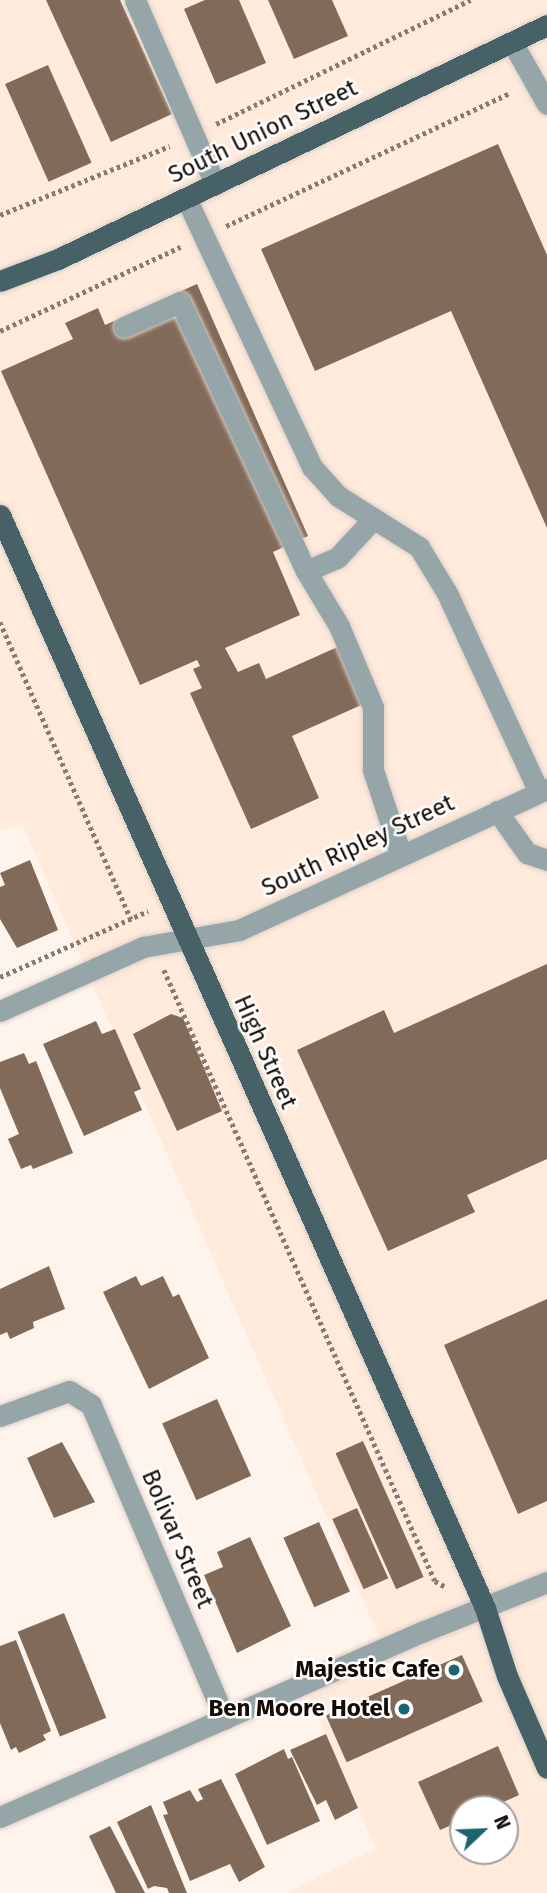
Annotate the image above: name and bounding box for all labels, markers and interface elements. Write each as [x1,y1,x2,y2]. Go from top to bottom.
street label: South Union Street [164,74,362,190]
street label: South Ripley Street [257,789,459,903]
street label: High Street [227,991,303,1113]
street label: Bolivar Street [135,1465,219,1613]
place label: Majestic Cafe [295,1656,440,1684]
marker: Majestic Cafe [446,1662,462,1678]
place label: Ben Moore Hotel [208,1695,390,1723]
marker: Ben Moore Hotel [396,1701,412,1717]
north arrow [449,1795,519,1865]
text: N [489,1812,515,1833]

